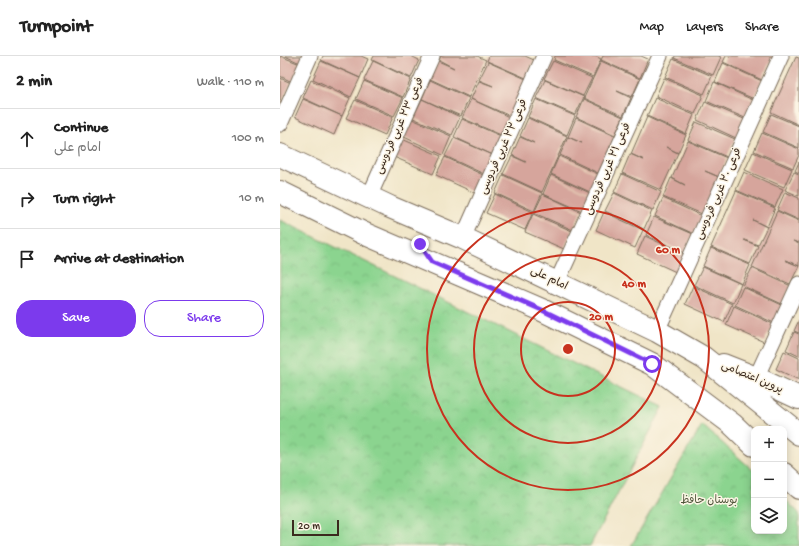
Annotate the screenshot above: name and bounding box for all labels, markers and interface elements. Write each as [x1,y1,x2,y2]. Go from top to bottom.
text: Turnpoint [20,16,92,39]
text: Map [640,19,664,36]
text: Layers [686,19,723,36]
text: Share [745,19,779,36]
text: 2 min [16,72,52,92]
text: Walk · 110 m [197,75,264,90]
street label: فرعی ۲۳ غربی فردوسی [372,76,427,176]
street label: فرعی ۲۲ غربی فردوسی [477,97,530,196]
text: Continue [54,119,108,137]
street label: فرعی ۲۱ غربی فردوسی [581,121,634,217]
icon: ahead [16,128,38,150]
text: 100 m [232,131,264,146]
text: امام علی [54,141,101,156]
street label: فرعی ۲۰ غربی فردوسی [693,146,745,242]
icon: right [16,188,38,210]
text: Turn right [54,190,114,208]
text: 10 m [239,191,264,206]
route end [411,235,429,253]
text: 60 m [656,244,681,258]
icon: arrive [16,248,38,270]
text: Arrive at destination [54,250,184,268]
street label: امام علی [528,264,570,294]
text: 40 m [621,278,646,292]
button: Save [16,300,136,337]
button: Share [144,300,264,337]
text: 20 m [589,311,614,325]
centre of rings [561,342,575,356]
route start [643,355,661,373]
street label: پروین اعتصامی [720,359,785,396]
map controls [751,426,787,534]
button: + [751,426,787,462]
button: − [751,462,787,498]
park label: بوستان حافظ [681,494,737,507]
button: layers [751,498,787,534]
scale bar [292,518,339,537]
text: 20 m [298,521,320,533]

